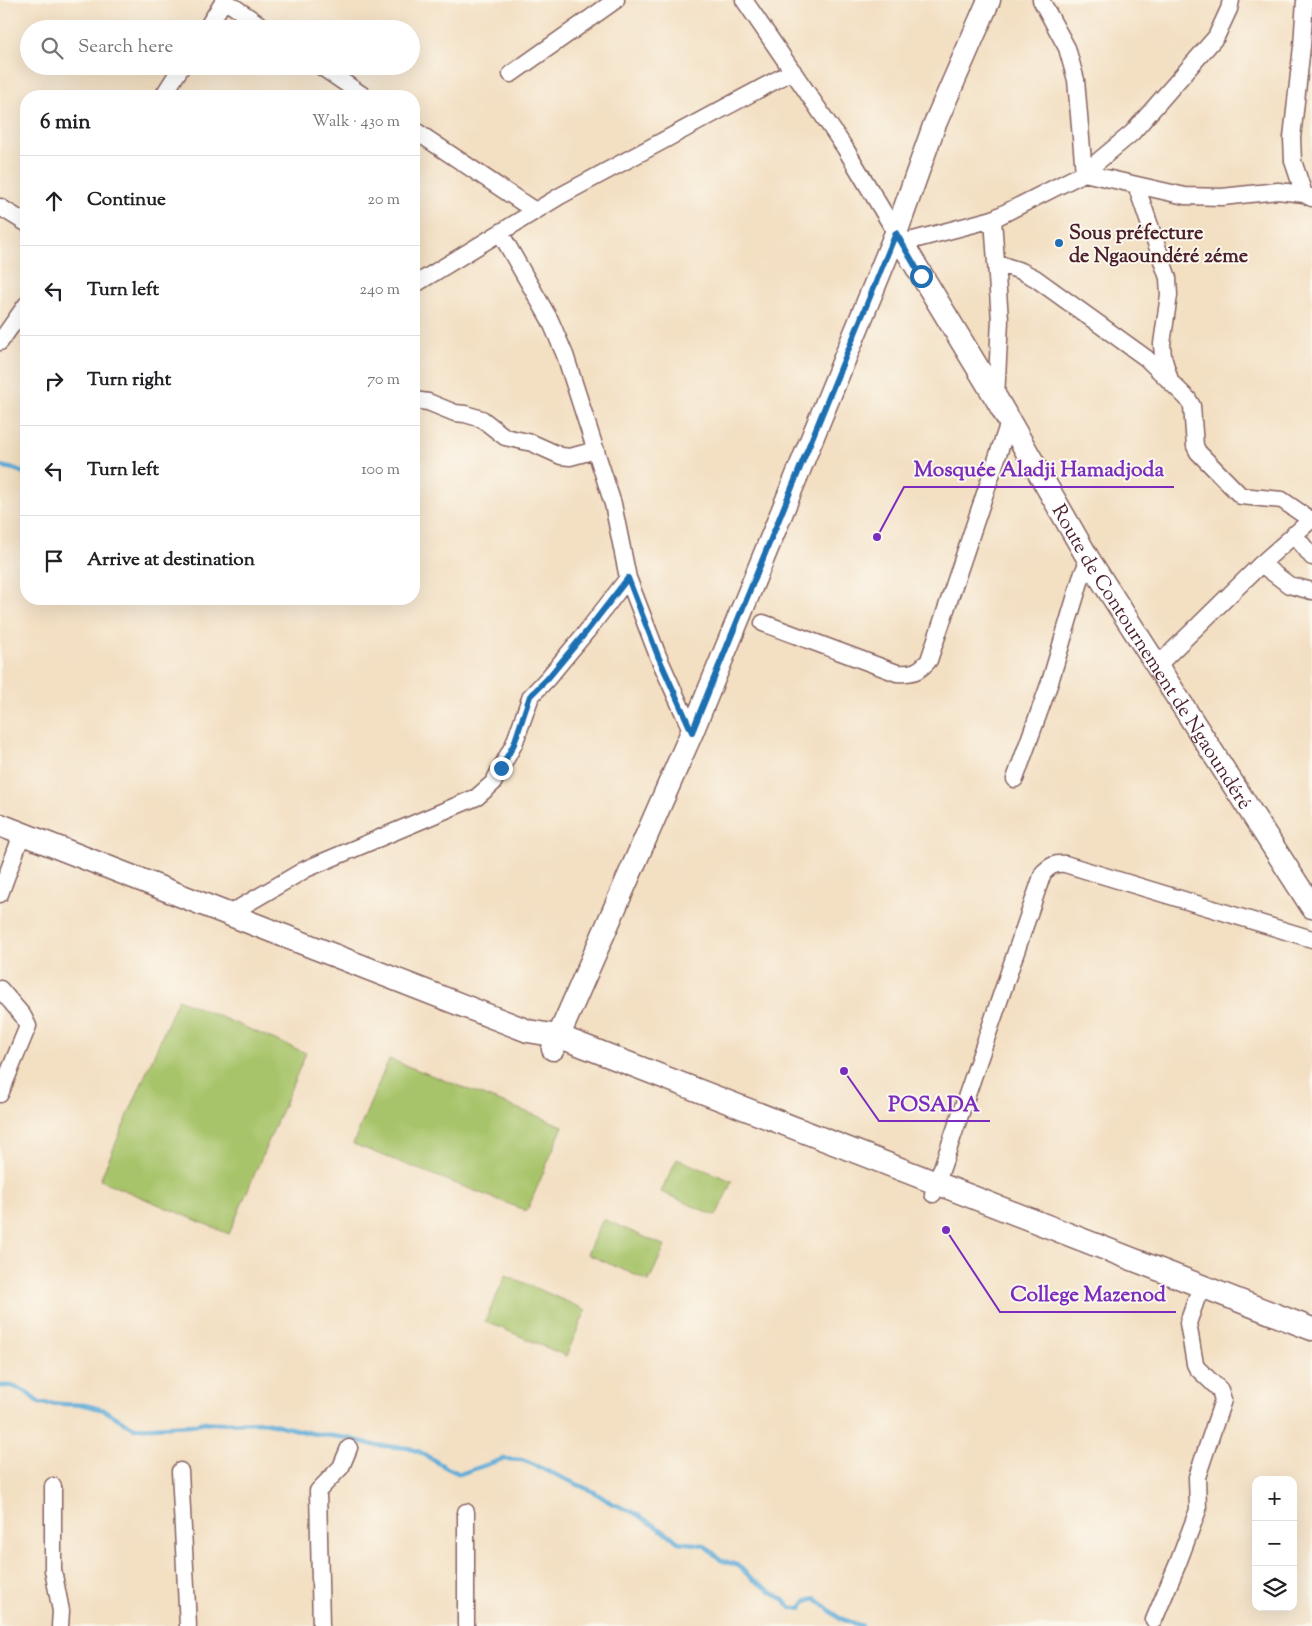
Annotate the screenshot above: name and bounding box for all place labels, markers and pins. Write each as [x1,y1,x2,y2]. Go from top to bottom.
place label: Sous préfecture de Ngaoundéré 2éme [1069,220,1248,272]
marker: Sous préfecture de Ngaoundéré 2éme [1053,237,1065,249]
callout: Mosquée Aladji Hamadjoda [904,451,1174,487]
callout: POSADA [879,1085,990,1121]
callout: College Mazenod [1000,1276,1176,1312]

